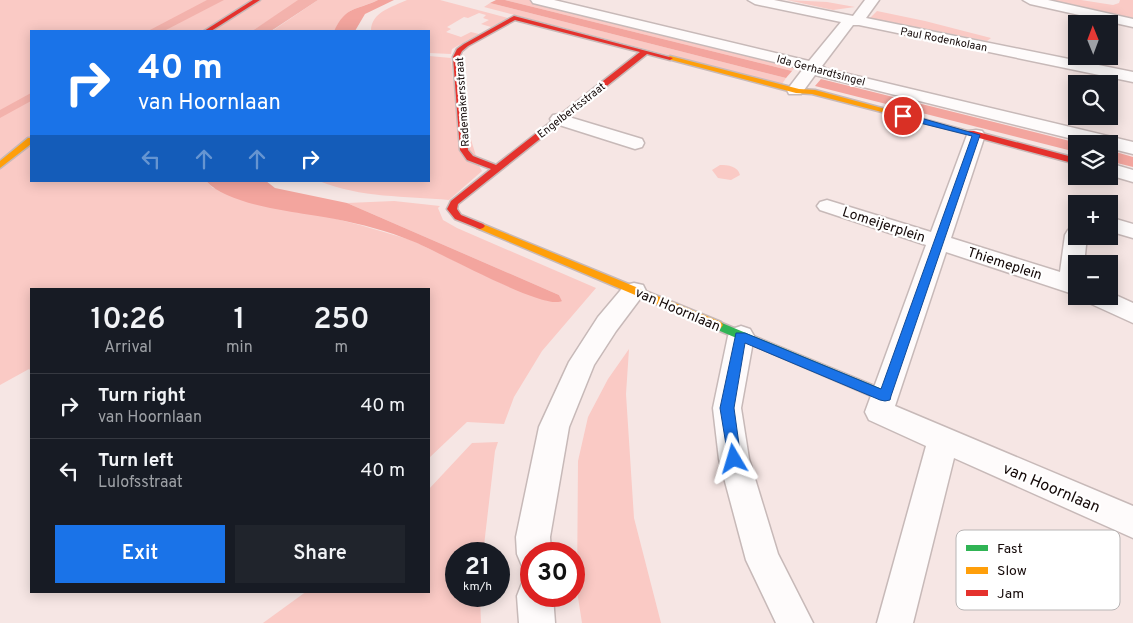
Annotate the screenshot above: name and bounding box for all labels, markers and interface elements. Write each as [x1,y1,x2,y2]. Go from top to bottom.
north arrow [1068,15,1118,65]
map controls [1068,15,1118,305]
street label: Paul Rodenkolaan [899,25,989,55]
text: 40 m [138,47,223,91]
icon: right [55,50,120,115]
street label: Ida Gerhardtsingel [775,52,867,90]
street label: Rademakersstraat [453,57,473,147]
button: search [1068,75,1118,125]
street label: Engelbertsstraat [535,80,608,142]
text: van Hoornlaan [138,90,281,117]
pin [882,95,924,137]
icon: arrive [889,102,917,130]
button: layers [1068,135,1118,185]
icon: left [137,145,165,173]
icon: ahead [190,145,218,173]
icon: ahead [243,145,271,173]
icon: right [296,145,324,173]
button: + [1068,195,1118,245]
street label: Lomeijerplein [840,204,927,247]
street label: Thiemeplein [965,244,1044,284]
button: − [1068,255,1118,305]
street label: van Hoornlaan [632,285,723,336]
text: 10:26 [91,302,166,339]
text: 1 [233,302,245,339]
text: 250 [313,302,369,339]
text: Arrival [104,338,152,358]
text: min [226,338,253,358]
text: m [335,338,348,358]
text: Turn right [98,384,186,408]
icon: right [55,392,83,420]
text: 40 m [360,394,405,418]
text: van Hoornlaan [98,408,202,428]
position arrow [707,432,759,484]
text: Turn left [98,449,174,473]
icon: left [55,457,83,485]
text: 40 m [360,459,405,483]
street label: van Hoornlaan [999,459,1103,518]
text: Lulofsstraat [98,473,183,493]
button: Exit [55,525,225,583]
button: Share [235,525,405,583]
legend [956,530,1120,610]
text: Fast [997,541,1023,558]
speed limit sign: 30 [520,542,585,607]
text: 21 [465,552,490,584]
text: Slow [997,563,1027,580]
text: km/h [463,579,492,595]
text: Jam [997,586,1024,603]

